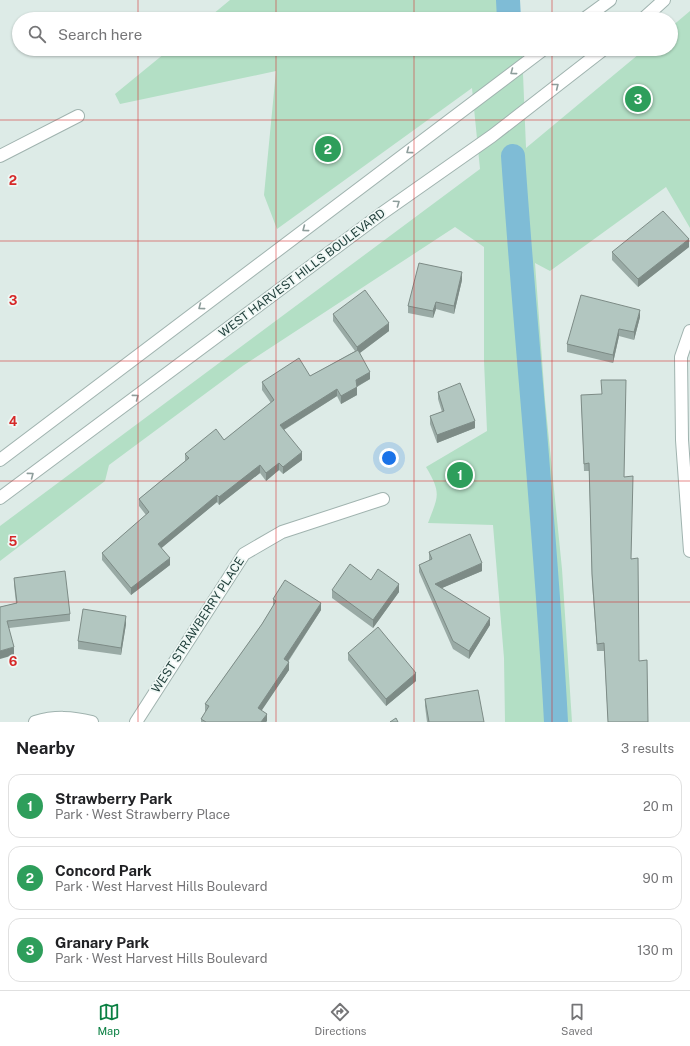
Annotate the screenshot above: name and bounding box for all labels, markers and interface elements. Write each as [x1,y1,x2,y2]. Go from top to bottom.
search box [12,12,678,56]
icon: search [26,23,48,45]
text: Search here [58,26,142,43]
one-way arrow [510,67,517,74]
one-way arrow [552,83,559,91]
pin: 3 [625,84,651,114]
pin: 2 [315,134,341,164]
one-way arrow [406,146,413,153]
text: 2 [9,173,17,188]
one-way arrow [393,201,400,208]
street label: WEST HARVEST HILLS BOULEVARD [216,206,388,340]
one-way arrow [303,224,310,231]
text: 3 [9,293,18,308]
one-way arrow [199,303,206,310]
one-way arrow [131,395,138,402]
text: 4 [9,414,18,429]
your location [379,448,399,468]
pin: 1 [447,460,473,490]
one-way arrow [27,472,34,479]
text: 5 [9,534,18,549]
street label: WEST STRAWBERRY PLACE [149,555,247,695]
text: 6 [9,654,18,669]
text: Nearby [16,738,75,758]
text: 3 results [621,741,674,756]
text: Strawberry Park [55,790,172,807]
text: 1 [27,799,33,814]
text: 20 m [643,799,673,814]
text: Park · West Strawberry Place [55,807,230,822]
text: Concord Park [55,862,152,879]
text: 2 [26,871,34,886]
text: 90 m [643,871,673,886]
text: Park · West Harvest Hills Boulevard [55,879,268,894]
text: Granary Park [55,934,149,951]
text: 3 [26,943,34,958]
text: 130 m [637,943,673,958]
text: Park · West Harvest Hills Boulevard [55,951,268,966]
tab: Map [97,1001,120,1037]
tab: Directions [315,1001,366,1037]
tab: Saved [561,1001,593,1037]

